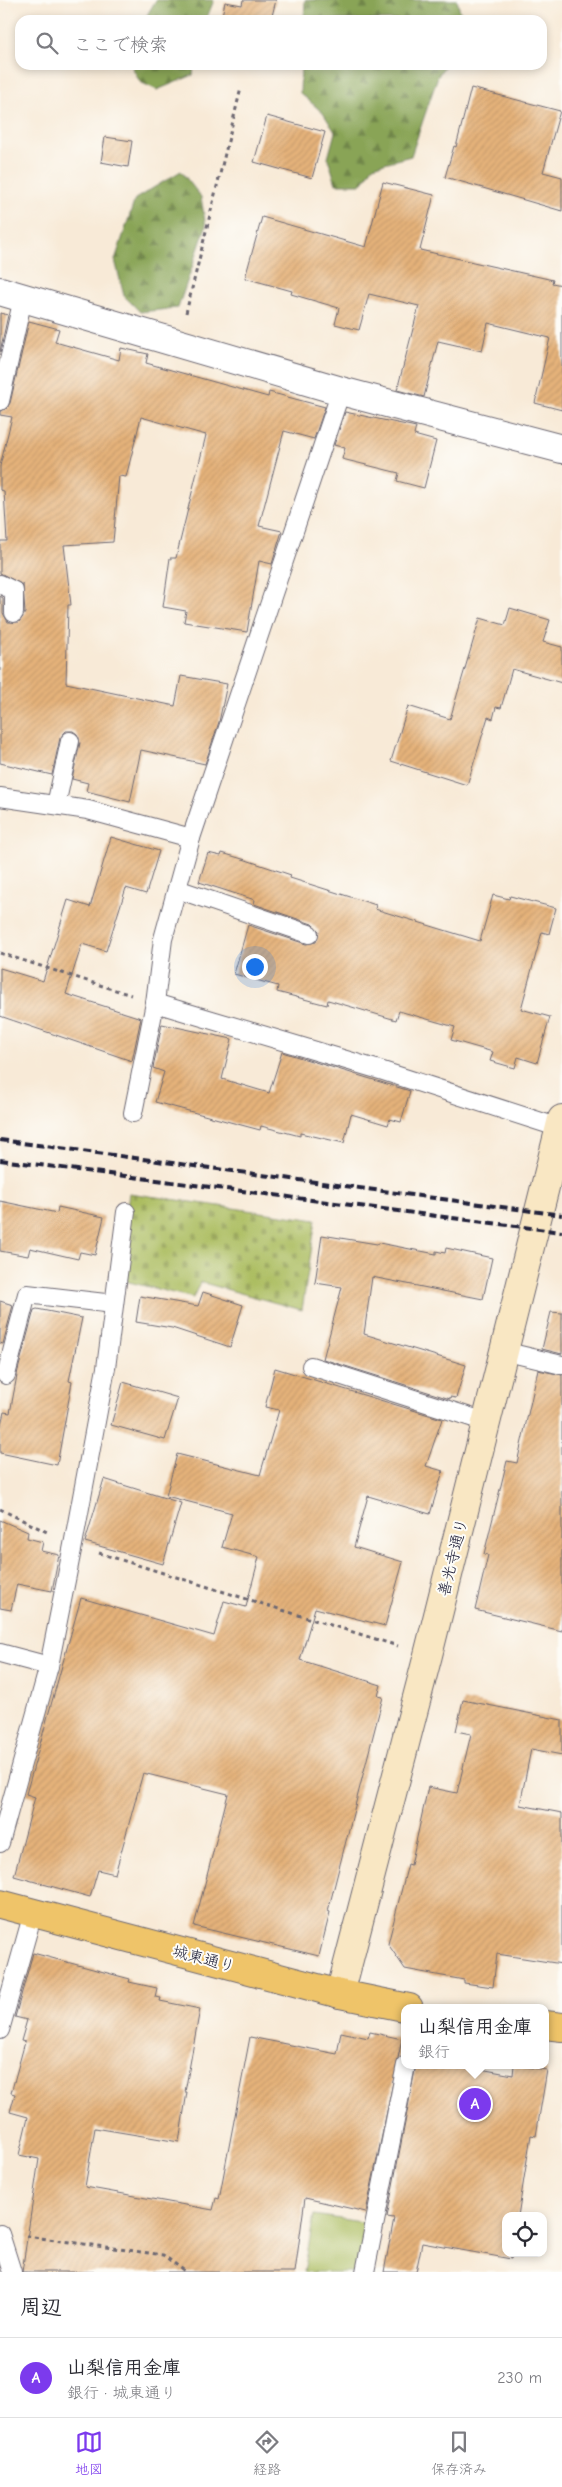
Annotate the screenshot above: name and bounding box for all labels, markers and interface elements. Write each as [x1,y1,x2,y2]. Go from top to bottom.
search box [15,15,547,70]
icon: search [33,29,61,57]
text: ここで検索 [73,34,168,56]
your location [242,954,268,980]
street label: 善光寺通り [435,1516,471,1598]
street label: 城東通り [170,1942,237,1976]
popup [401,2004,549,2069]
text: 山梨信用金庫 [418,2016,532,2038]
text: 銀行 [418,2043,450,2061]
pin: A [459,2085,491,2123]
map controls [502,2212,547,2257]
button: locate [502,2212,547,2257]
text: 周辺 [20,2295,62,2319]
text: 山梨信用金庫 [67,2357,181,2379]
text: A [32,2369,40,2387]
text: 230 m [497,2369,542,2387]
text: 銀行 · 城東通り [67,2384,177,2402]
tab: 地図 [75,2428,103,2478]
tab: 経路 [253,2428,281,2478]
tab: 保存済み [431,2428,487,2478]

